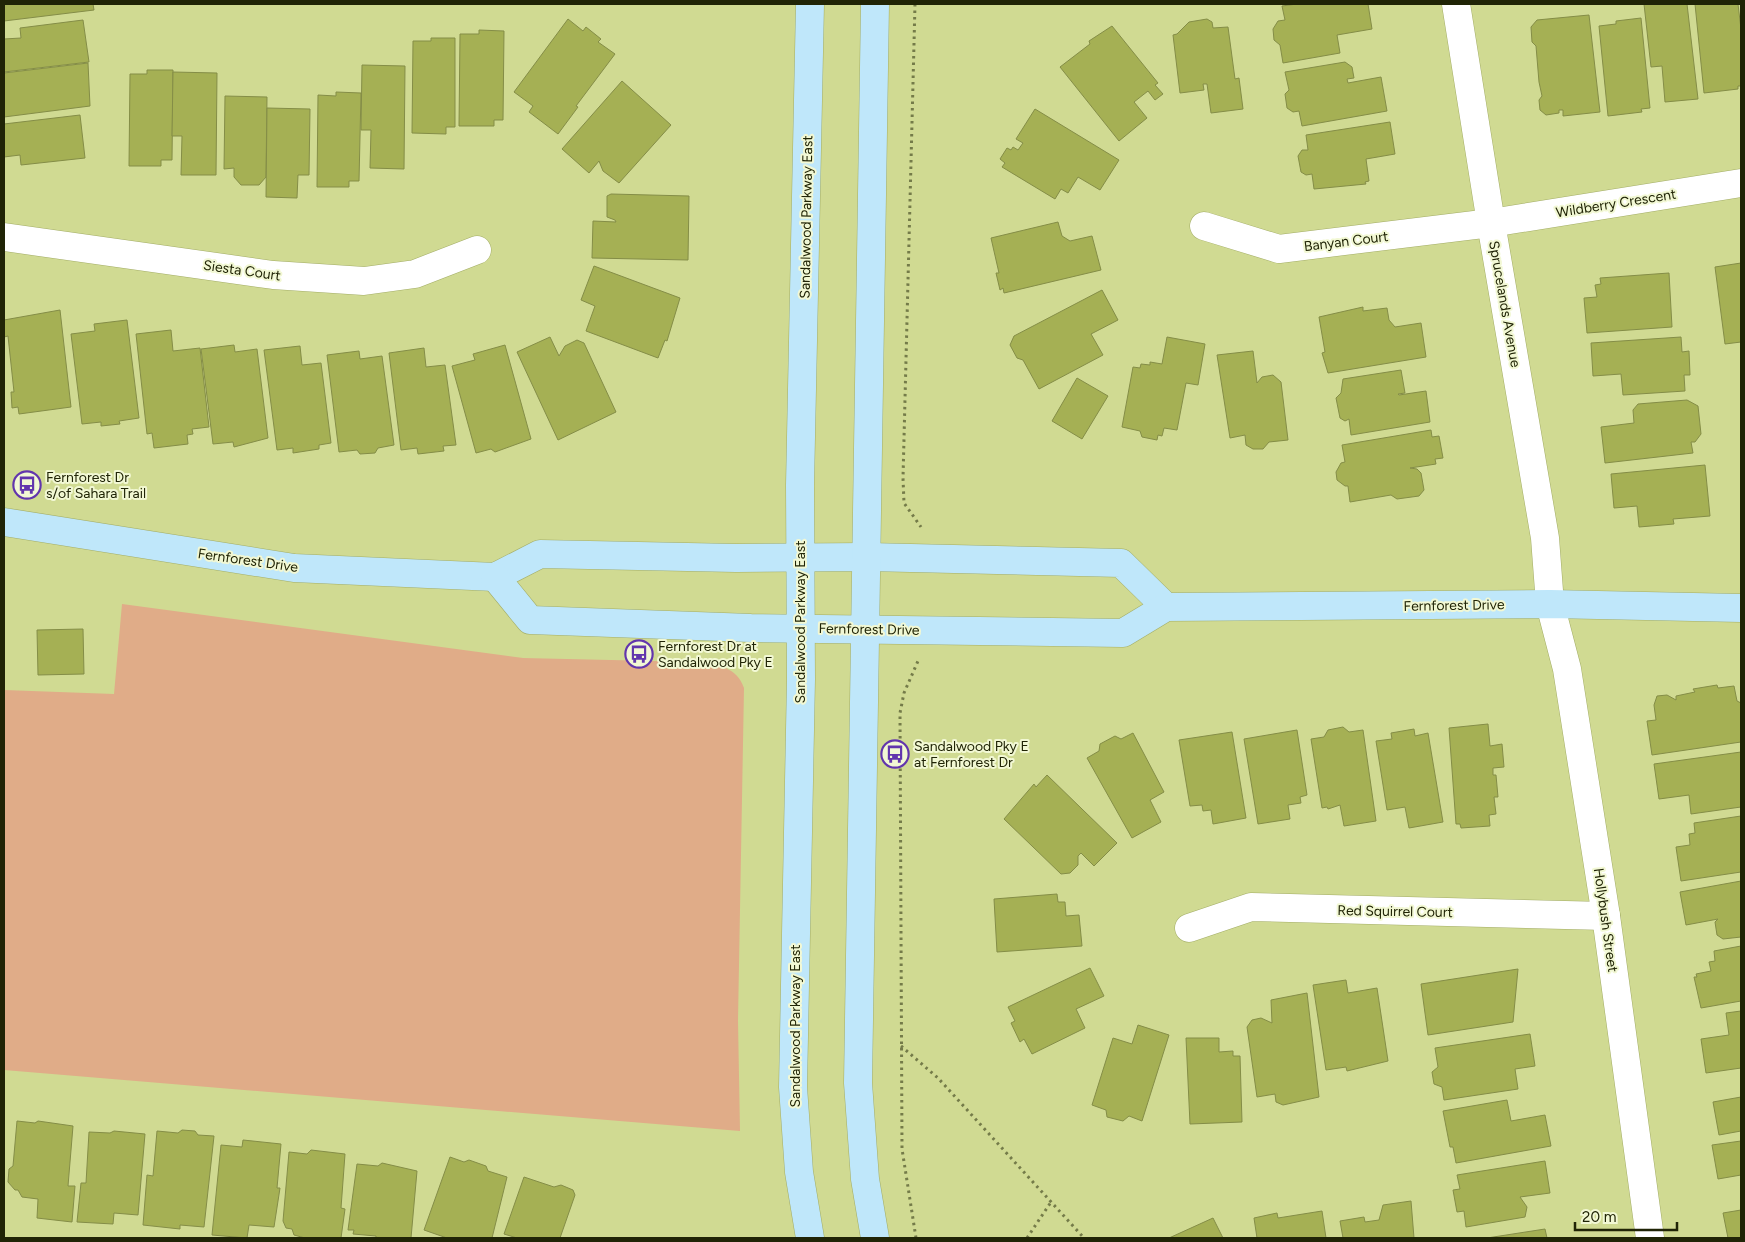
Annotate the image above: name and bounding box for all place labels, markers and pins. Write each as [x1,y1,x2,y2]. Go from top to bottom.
place label: Fernforest Dr s/of Sahara Trail [46,469,146,502]
bus stop icon: Fernforest Dr s/of Sahara Trail [12,470,42,500]
place label: Fernforest Dr at Sandalwood Pky E [658,638,773,671]
bus stop icon: Fernforest Dr at Sandalwood Pky E [624,639,654,669]
place label: Sandalwood Pky E at Fernforest Dr [914,738,1029,771]
bus stop icon: Sandalwood Pky E at Fernforest Dr [880,739,910,769]

